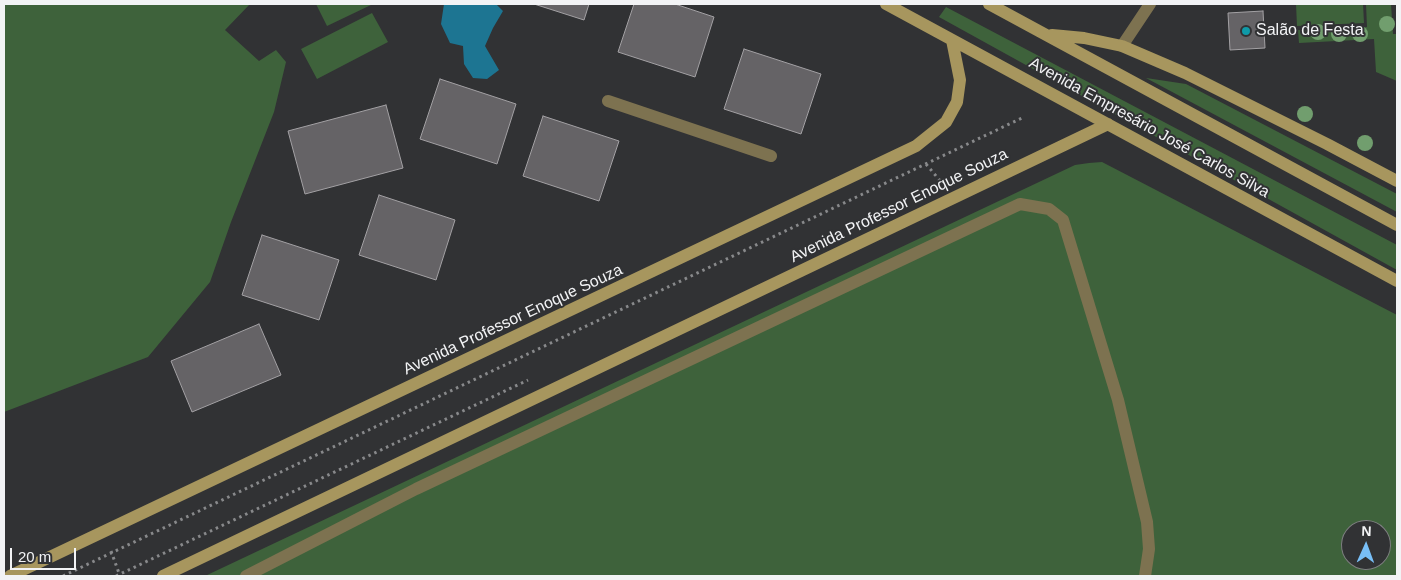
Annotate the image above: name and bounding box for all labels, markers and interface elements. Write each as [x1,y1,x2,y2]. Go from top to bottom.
place label: Salão de Festa [1256,21,1364,41]
marker: Salão de Festa [1240,25,1252,37]
street label: Avenida Empresário José Carlos Silva [1025,54,1273,202]
street label: Avenida Professor Enoque Souza [787,145,1011,267]
street label: Avenida Professor Enoque Souza [400,261,626,379]
north arrow [1341,520,1391,570]
text: N [1361,523,1372,539]
scale bar [12,538,79,570]
text: 20 m [18,548,51,565]

